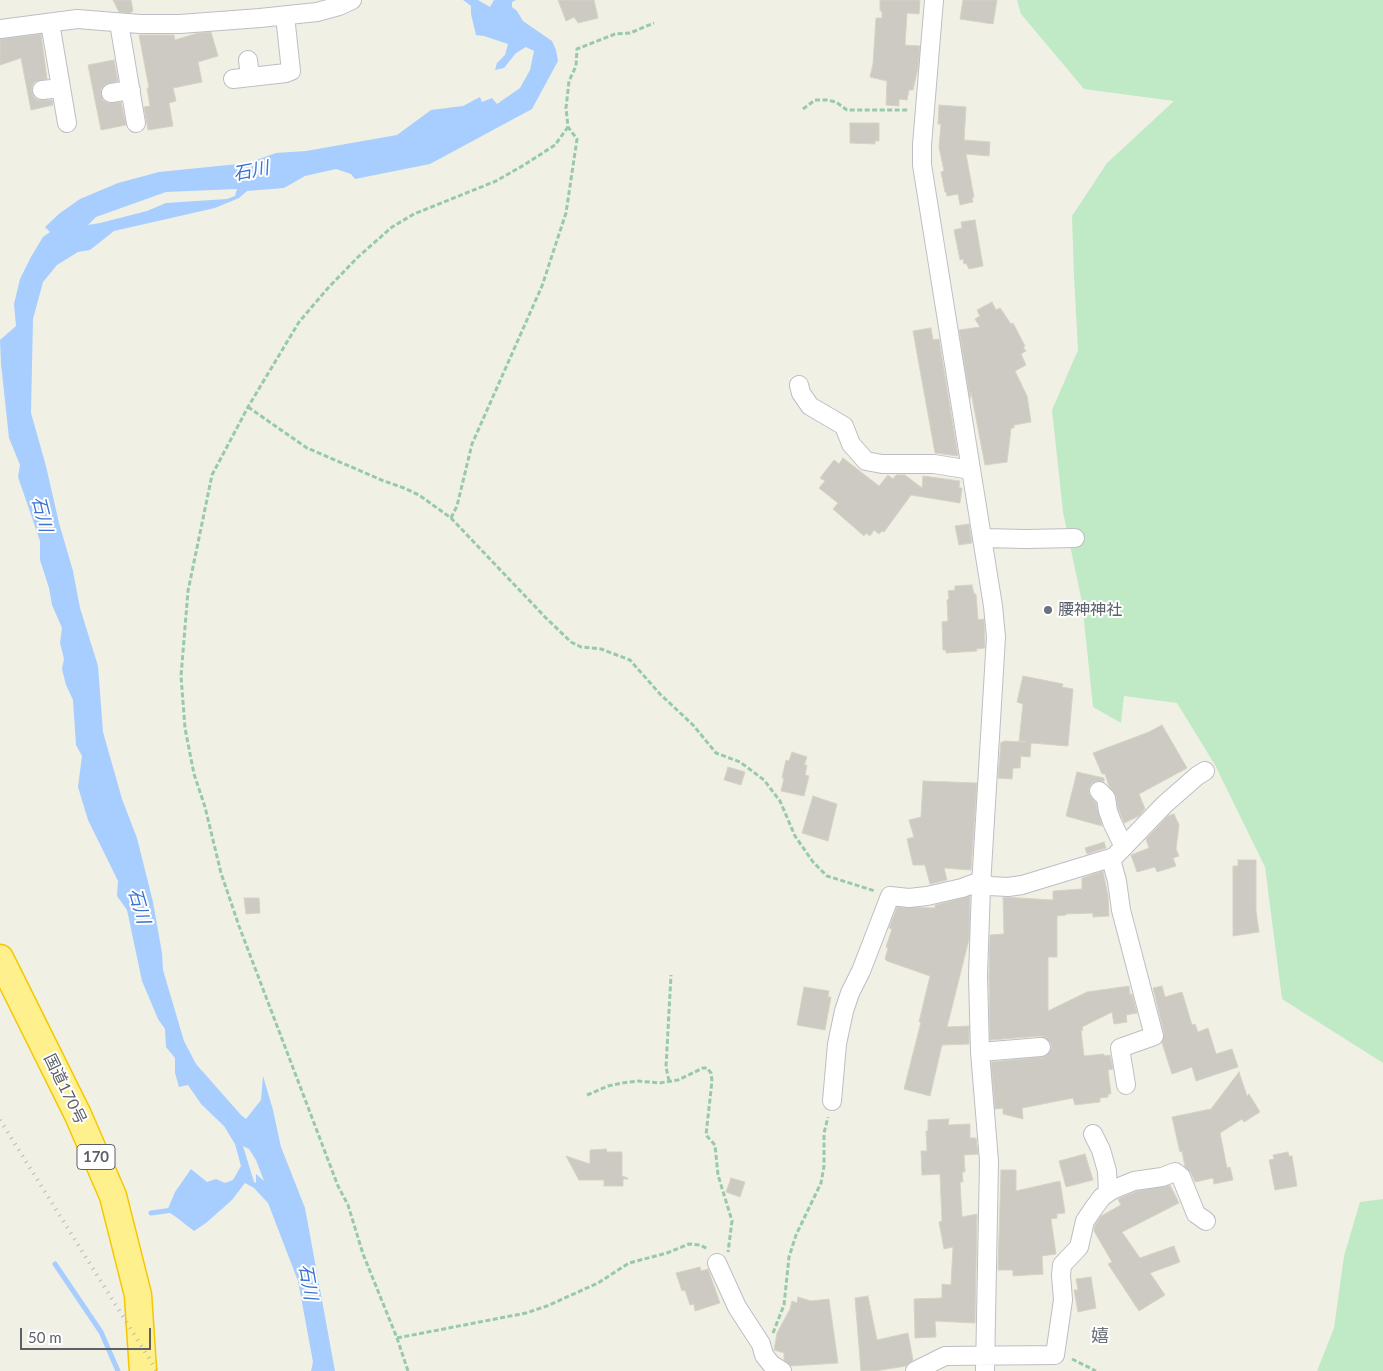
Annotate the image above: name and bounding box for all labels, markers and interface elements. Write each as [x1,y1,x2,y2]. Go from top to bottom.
water label: 石川 [231,157,271,185]
water label: 石川 [27,494,57,534]
place label: 腰神神社 [1058,600,1122,620]
marker: 腰神神社 [1042,604,1054,616]
water label: 石川 [124,886,154,926]
street label: 国道170号 [40,1051,90,1127]
road number: 170 [77,1144,115,1170]
water label: 石川 [294,1262,322,1302]
scale bar [22,1318,154,1350]
district label: 嬉 [1091,1325,1109,1347]
text: 50 m [28,1328,62,1346]

